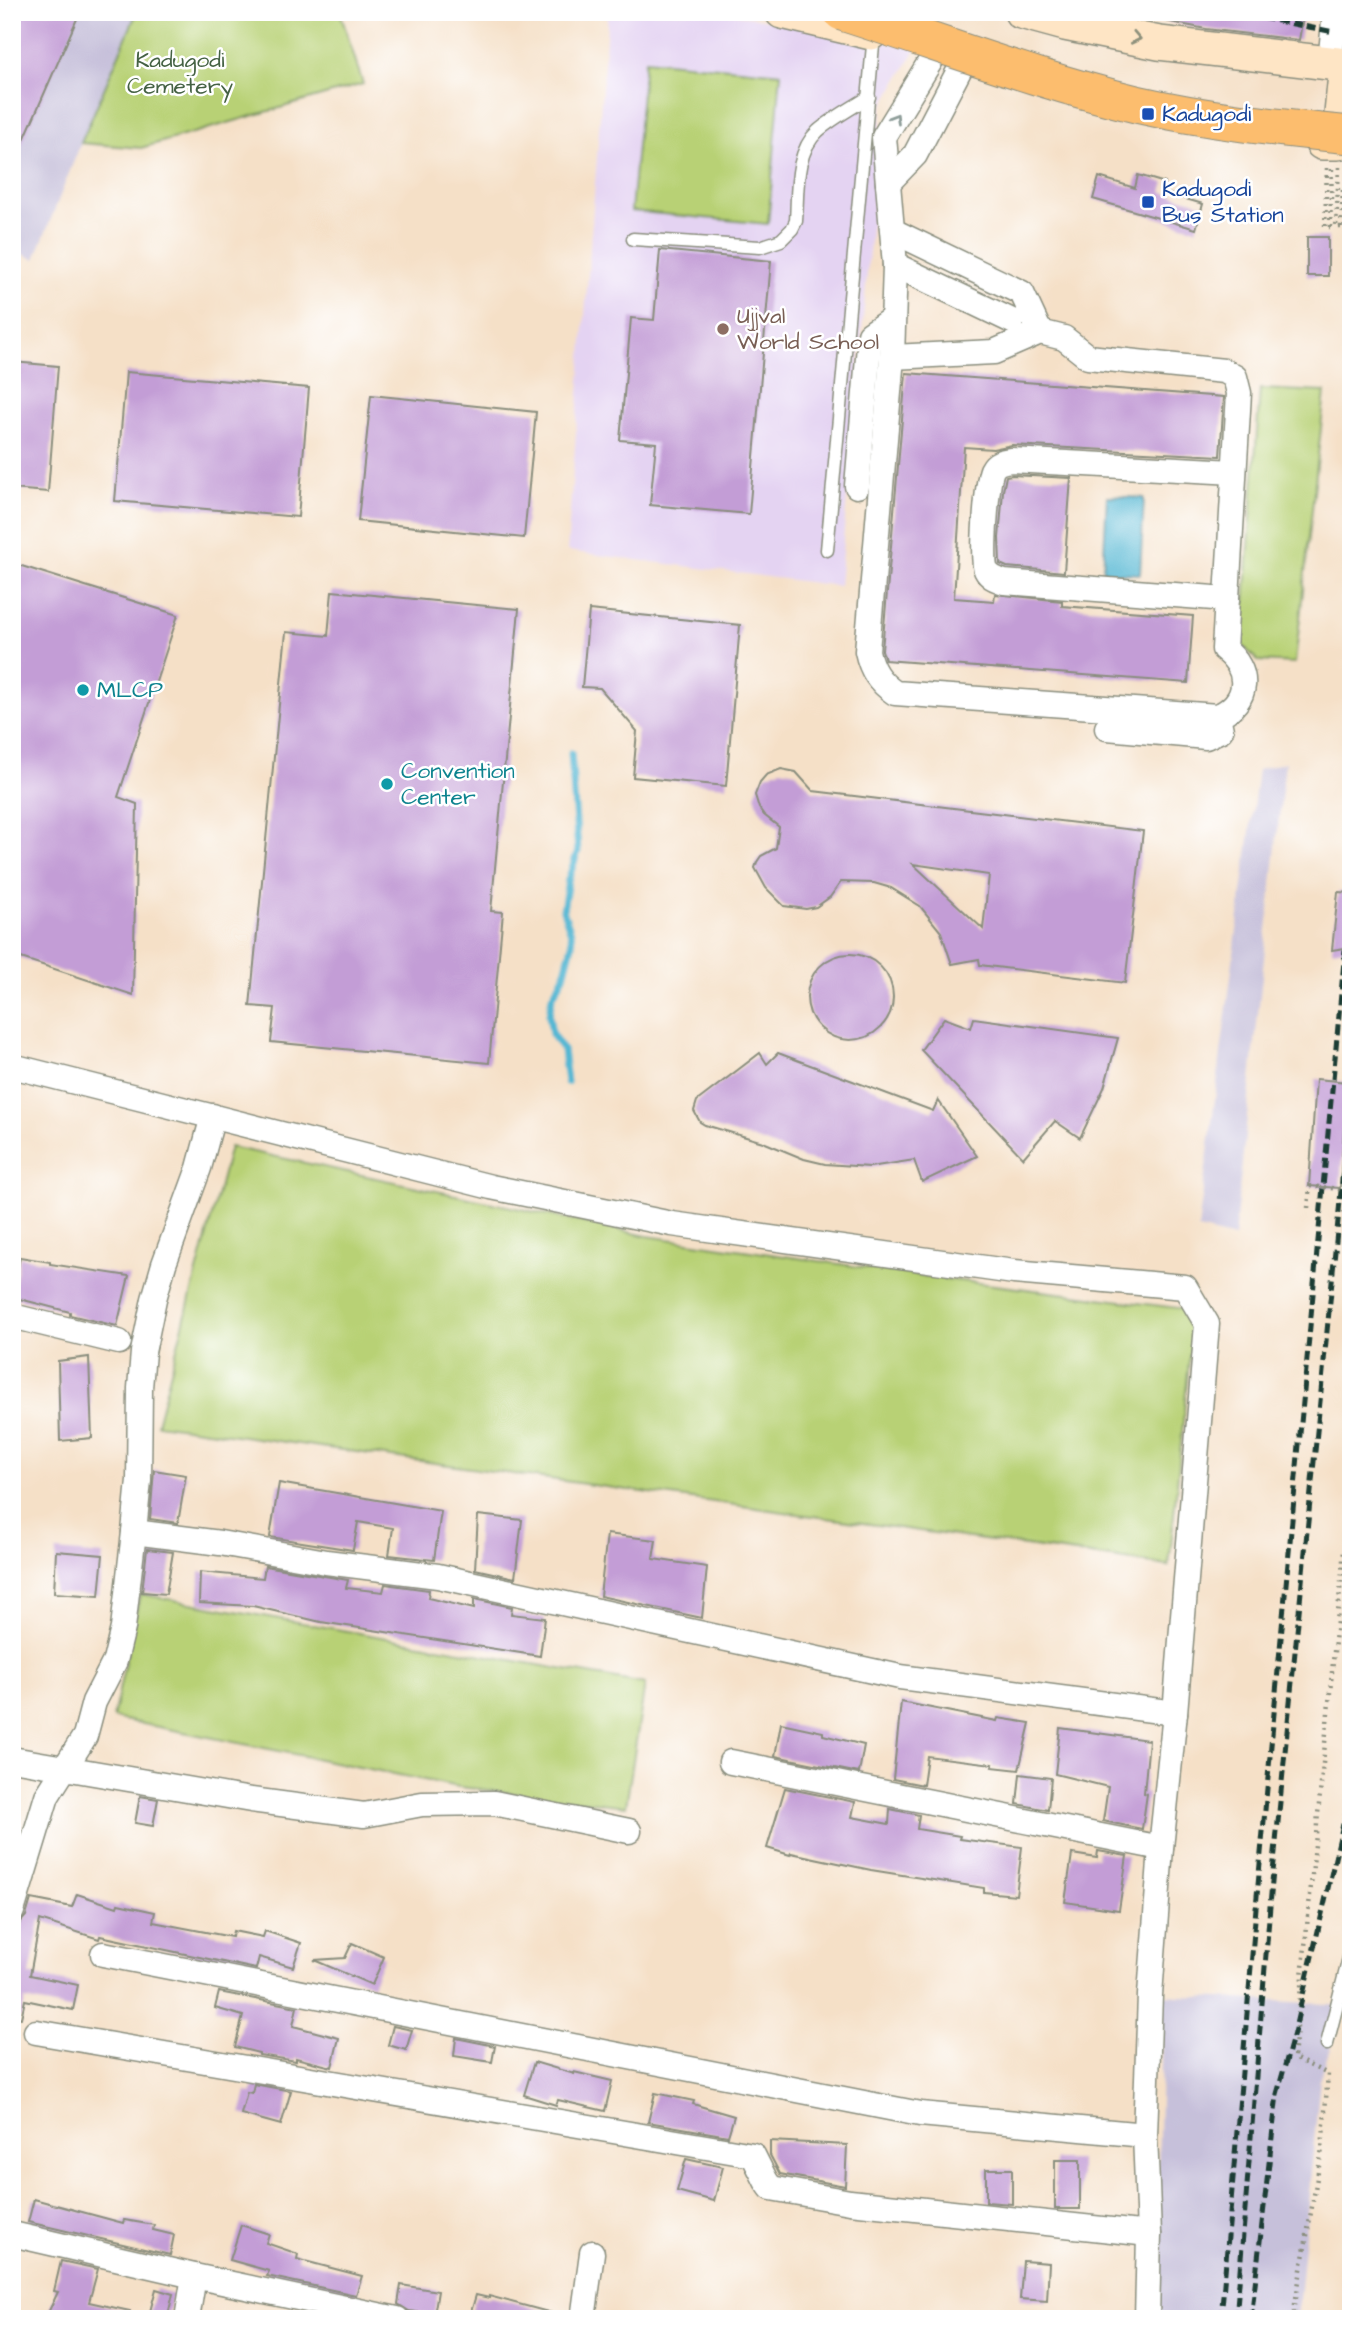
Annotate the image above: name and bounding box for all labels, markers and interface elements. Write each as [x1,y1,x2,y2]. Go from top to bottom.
one-way arrow [1130,30,1142,45]
park label: Kadugodi Cemetery [127,44,233,103]
place label: Kadugodi [1162,98,1252,131]
marker: Kadugodi [1140,106,1156,122]
one-way arrow [887,113,900,126]
place label: Kadugodi Bus Station [1162,173,1284,231]
marker: Kadugodi Bus Station [1140,194,1156,210]
place label: Ujjval World School [737,300,879,358]
marker: Ujjval World School [715,321,731,337]
place label: MLCP [97,674,163,706]
marker: MLCP [75,682,91,698]
place label: Convention Center [401,755,515,813]
marker: Convention Center [379,776,395,792]

